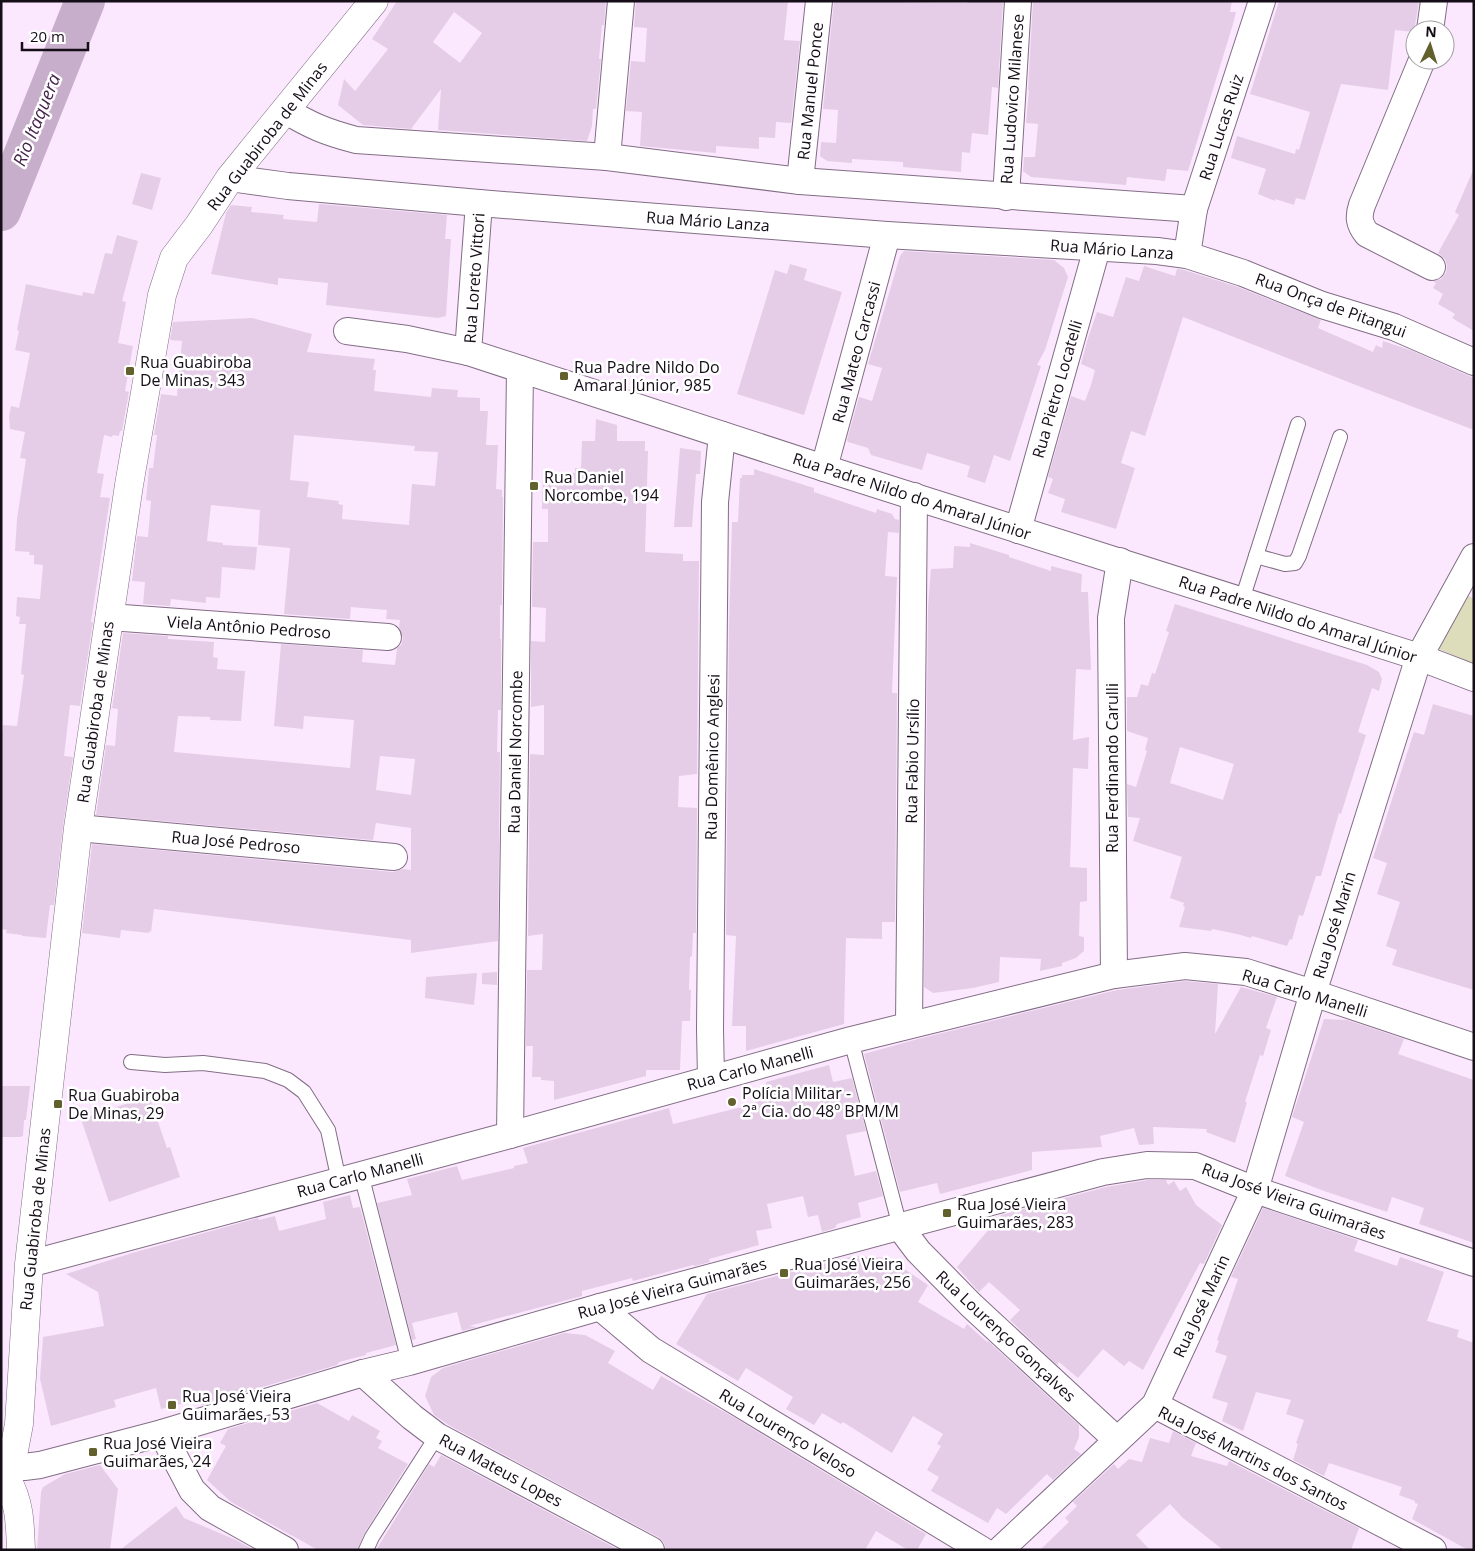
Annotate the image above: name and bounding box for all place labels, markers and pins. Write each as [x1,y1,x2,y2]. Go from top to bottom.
place label: Rua Guabiroba De Minas, 343 [140,351,252,391]
place label: Rua Padre Nildo Do Amaral Júnior, 985 [574,356,720,396]
marker: Rua Guabiroba De Minas, 343 [124,365,136,377]
marker: Rua Padre Nildo Do Amaral Júnior, 985 [558,370,570,382]
place label: Rua Daniel Norcombe, 194 [544,466,659,506]
marker: Rua Daniel Norcombe, 194 [528,480,540,492]
place label: Polícia Militar - 2ª Cia. do 48º BPM/M [742,1082,899,1122]
place label: Rua Guabiroba De Minas, 29 [68,1084,180,1124]
marker: Polícia Militar - 2ª Cia. do 48º BPM/M [726,1096,738,1108]
marker: Rua Guabiroba De Minas, 29 [52,1098,64,1110]
place label: Rua José Vieira Guimarães, 283 [957,1193,1074,1233]
marker: Rua José Vieira Guimarães, 283 [941,1207,953,1219]
place label: Rua José Vieira Guimarães, 256 [794,1253,911,1293]
marker: Rua José Vieira Guimarães, 256 [778,1267,790,1279]
place label: Rua José Vieira Guimarães, 53 [182,1385,291,1425]
marker: Rua José Vieira Guimarães, 53 [166,1399,178,1411]
place label: Rua José Vieira Guimarães, 24 [103,1432,212,1472]
marker: Rua José Vieira Guimarães, 24 [87,1446,99,1458]

